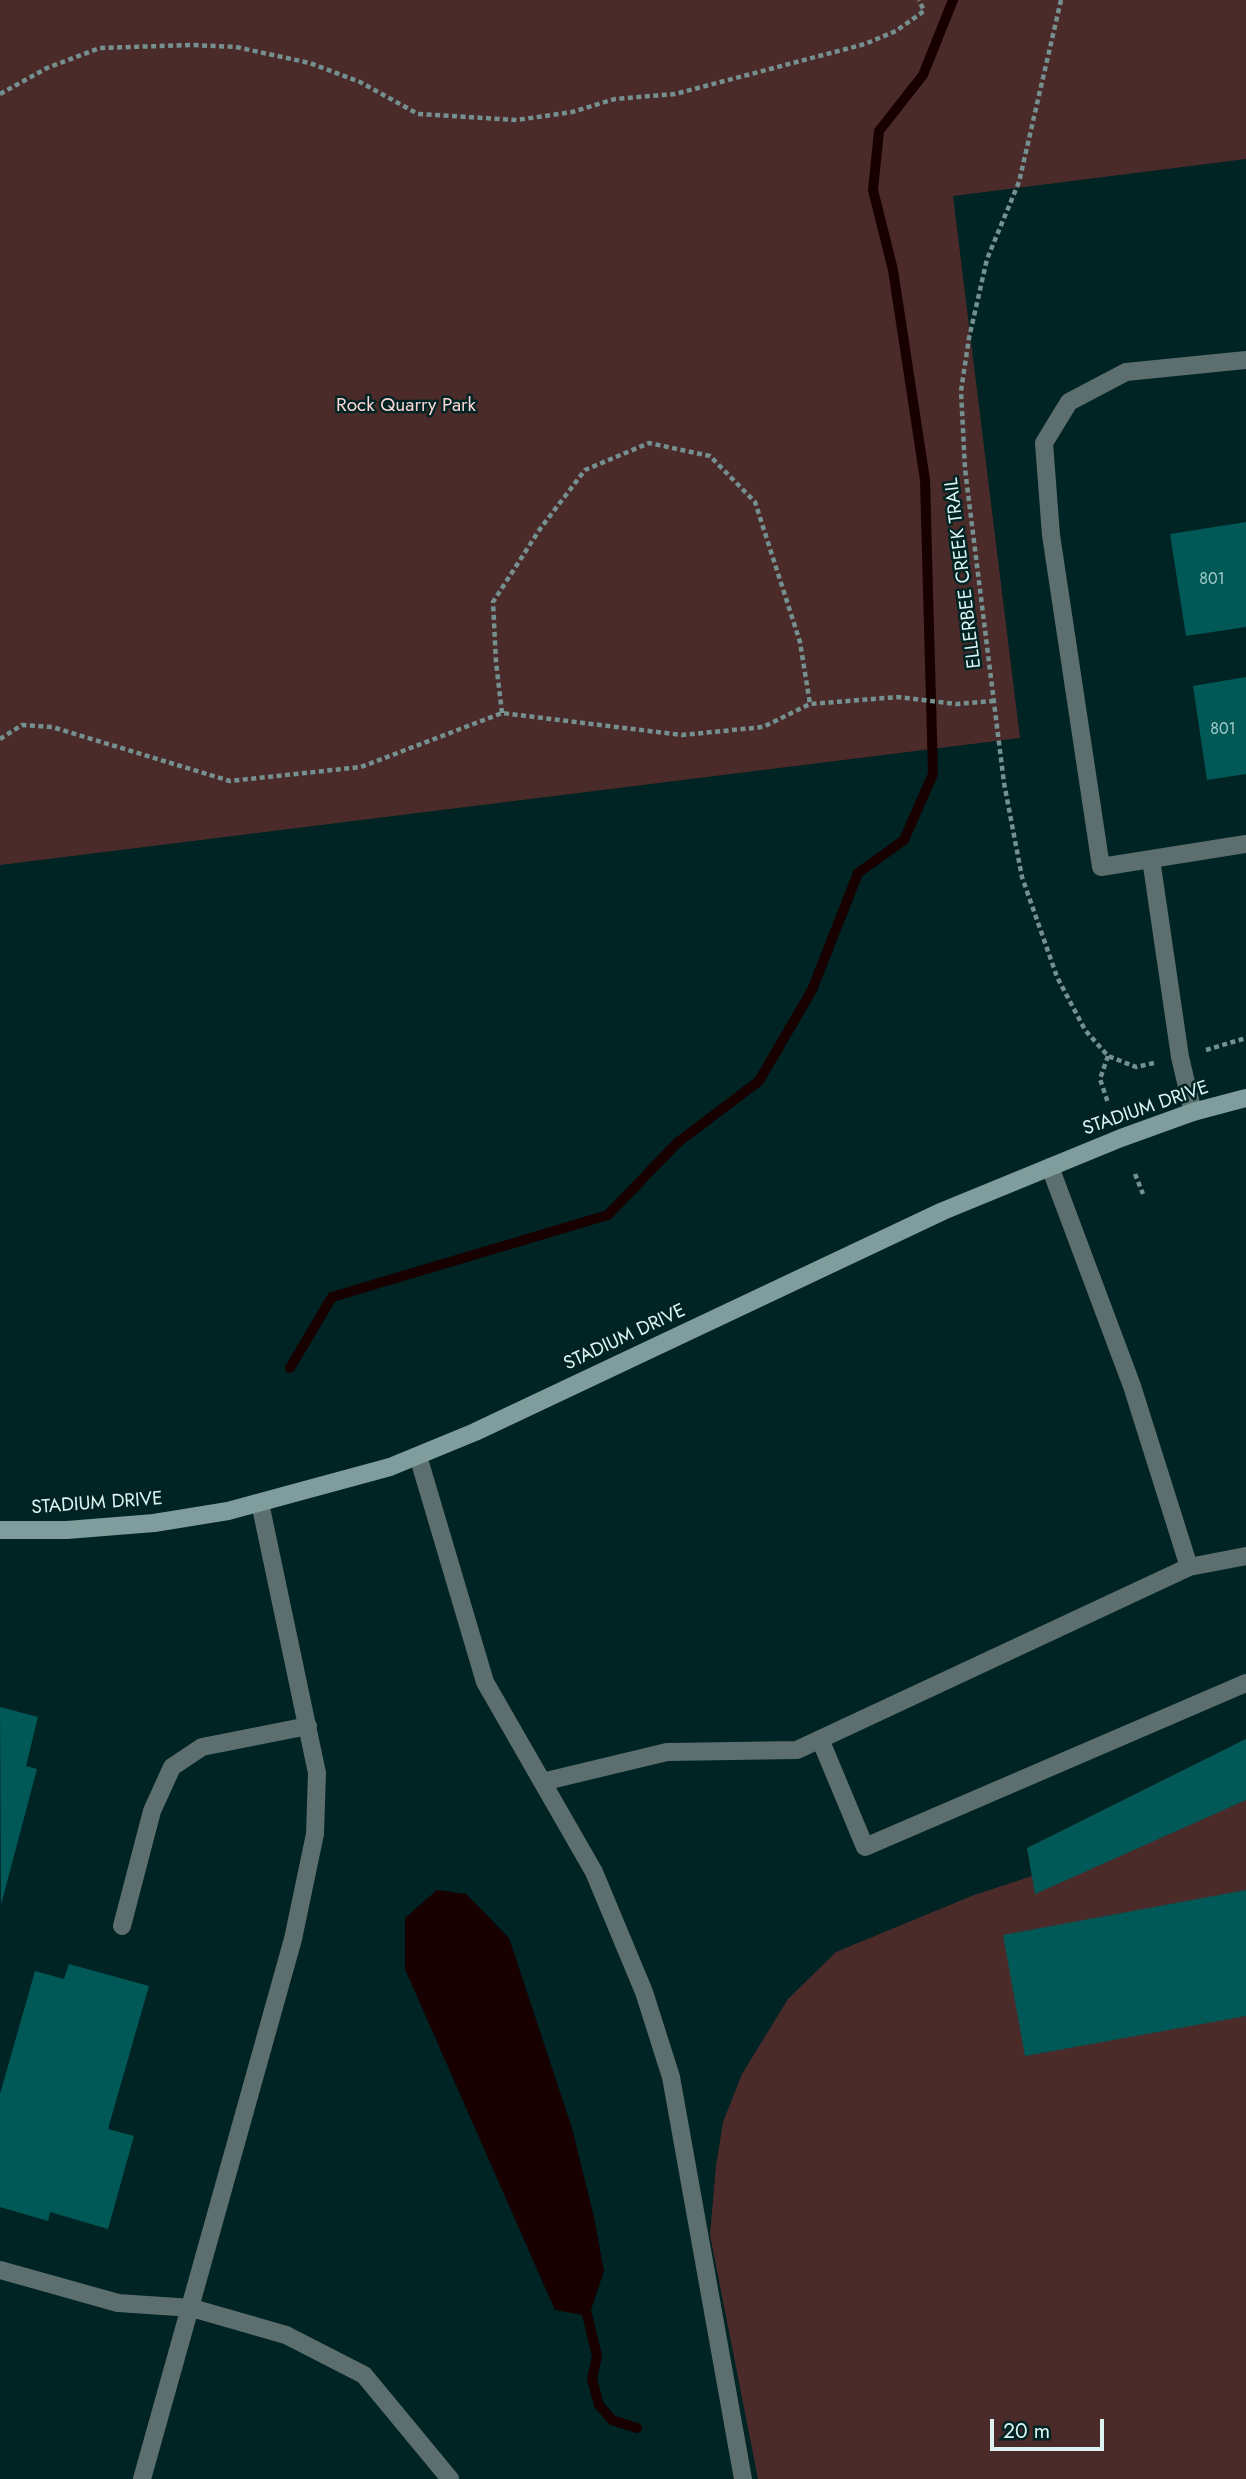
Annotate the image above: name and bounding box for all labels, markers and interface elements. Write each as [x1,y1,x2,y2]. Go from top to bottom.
park label: Rock Quarry Park [336,395,476,417]
street label: ELLERBEE CREEK TRAIL [941,476,987,670]
house number: 801 [1199,570,1225,590]
house number: 801 [1210,720,1236,740]
street label: STADIUM DRIVE [1080,1077,1212,1141]
street label: STADIUM DRIVE [561,1300,689,1376]
street label: STADIUM DRIVE [31,1488,163,1520]
scale bar [994,2406,1108,2450]
text: 20 m [1003,2416,1050,2446]

